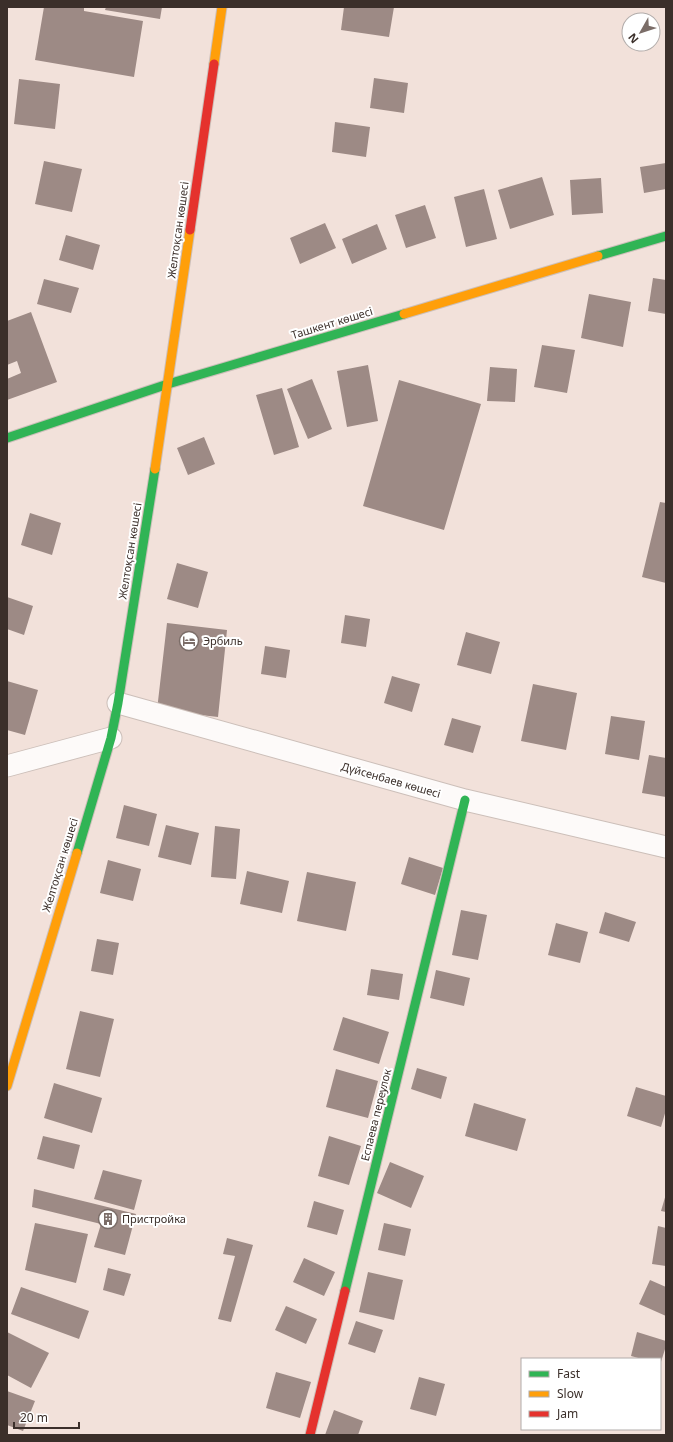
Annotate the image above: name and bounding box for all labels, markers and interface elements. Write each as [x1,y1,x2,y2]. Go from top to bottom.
north arrow [621,12,661,52]
text: N [624,30,641,47]
street label: Желтоқсан көшесі [163,181,192,279]
street label: Ташкент көшесі [289,303,374,342]
street label: Желтоқсан көшесі [114,502,145,600]
hotel icon: Эрбиль [178,630,200,652]
place label: Эрбиль [203,633,243,648]
street label: Дүйсенбаев көшесі [340,758,443,801]
street label: Желтоқсан көшесі [38,816,81,914]
street label: Еспаева переулок [357,1067,394,1163]
building icon: Пристройка [97,1208,119,1230]
place label: Пристройка [122,1211,186,1226]
legend [521,1358,661,1430]
text: Fast [557,1365,581,1382]
text: Slow [557,1385,584,1402]
scale bar [14,1404,79,1430]
text: Jam [556,1405,578,1422]
text: 20 m [20,1409,48,1426]

